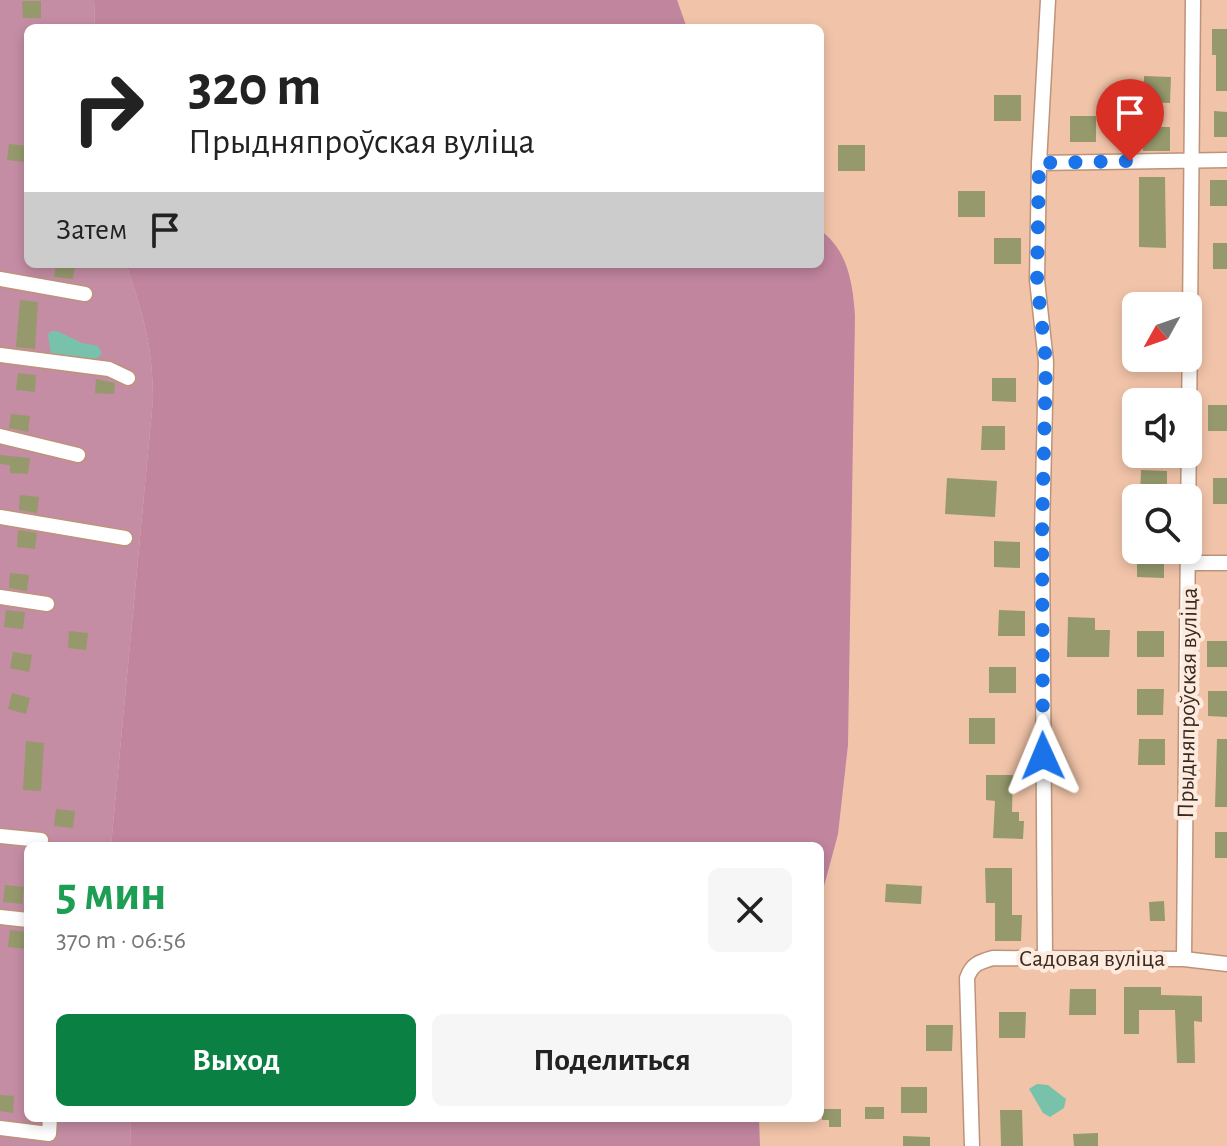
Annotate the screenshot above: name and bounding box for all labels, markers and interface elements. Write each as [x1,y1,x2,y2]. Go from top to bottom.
icon: right [56,56,160,160]
text: 320 m [188,59,321,115]
pin [1096,79,1164,161]
icon: arrive [1108,91,1152,135]
text: Прыдняпроўская вуліца [188,124,535,160]
icon: arrive [143,208,187,252]
text: Затем [56,215,127,245]
north arrow [1122,292,1202,372]
map controls [1122,292,1202,564]
button: sound [1122,388,1202,468]
button: search [1122,484,1202,564]
street label: Прыдняпроўская вуліца [1174,587,1202,819]
position arrow [1001,714,1085,798]
button: close [708,868,792,952]
text: 5 мин [56,871,167,919]
text: 370 m · 06:56 [56,927,186,953]
street label: Садовая вуліца [1019,947,1165,971]
button: Выход [56,1014,416,1106]
button: Поделиться [432,1014,792,1106]

